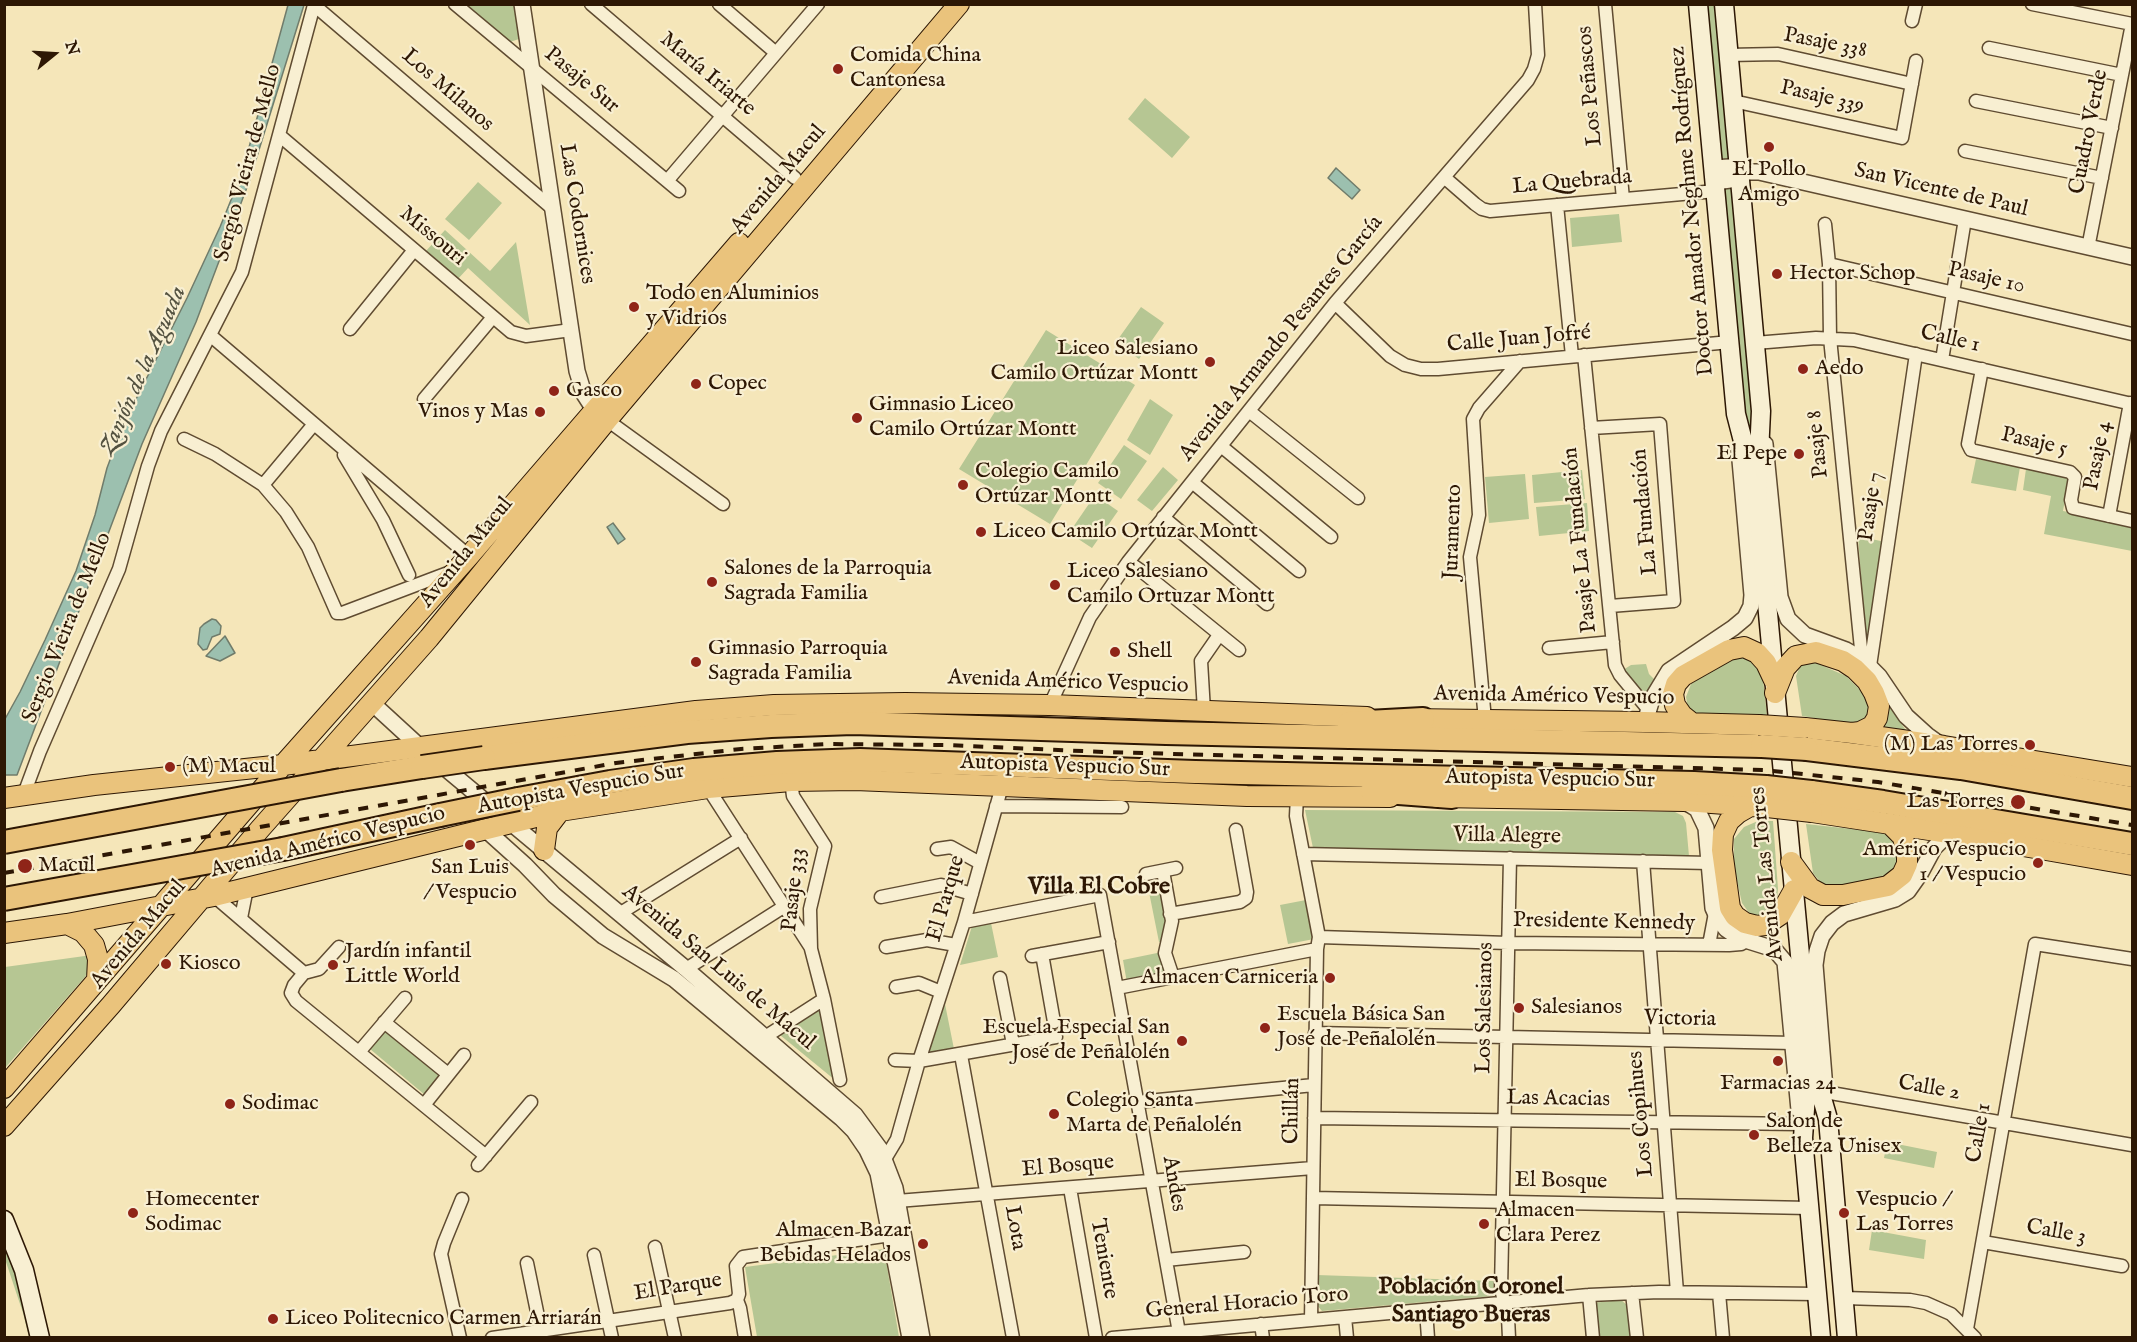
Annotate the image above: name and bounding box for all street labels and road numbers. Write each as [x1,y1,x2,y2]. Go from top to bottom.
street label: Pasaje 338 [1781,23,1869,65]
street label: Los Peñascos [1573,25,1609,147]
street label: María Iriarte [654,27,760,123]
street label: Pasaje Sur [538,42,624,120]
street label: Los Milanos [395,44,499,138]
street label: Doctor Amador Neghme Rodríguez [1665,45,1721,377]
street label: Sergio Vieira de Mello [210,61,288,265]
street label: Cuadro Verde [2065,67,2115,197]
street label: Pasaje 339 [1777,76,1867,120]
street label: Avenida Macul [726,120,832,240]
street label: Las Codornices [552,142,600,286]
street label: San Vicente de Paul [1852,158,2030,224]
street label: La Quebrada [1511,165,1633,201]
street label: Missouri [393,201,471,273]
street label: Avenida Armando Pesantes García [1175,211,1389,467]
street label: Pasaje 10 [1945,257,2027,301]
street label: Calle 1 [1918,320,1982,360]
street label: Calle Juan Jofré [1446,321,1592,359]
street label: Pasaje 8 [1802,409,1836,479]
street label: Pasaje 4 [2079,419,2119,493]
street label: Pasaje 5 [1998,423,2070,463]
street label: Pasaje La Fundación [1558,446,1604,634]
street label: La Fundación [1627,448,1665,576]
street label: Pasaje 7 [1854,471,1890,543]
street label: Juramento [1439,484,1469,580]
street label: Avenida Macul [414,492,520,614]
street label: Sergio Vieira de Mello [18,529,118,727]
street label: Avenida Américo Vespucio [947,666,1189,700]
street label: Avenida Américo Vespucio [1433,682,1675,712]
street label: Autopista Vespucio Sur [960,750,1170,784]
street label: Autopista Vespucio Sur [475,759,687,821]
street label: Autopista Vespucio Sur [1445,765,1655,795]
street label: Avenida Las Torres [1746,785,1790,963]
street label: Avenida Américo Vespucio [208,801,448,885]
street label: Villa Alegre [1453,823,1561,851]
street label: Pasaje 333 [777,847,813,933]
street label: El Parque [922,853,972,945]
street label: Avenida Macul [86,875,192,995]
street label: Avenida San Luis de Macul [616,879,820,1057]
street label: Presidente Kennedy [1513,908,1695,938]
street label: Los Salesianos [1472,942,1500,1074]
street label: Victoria [1644,1006,1716,1034]
street label: Los Copihues [1623,1050,1661,1178]
street label: Calle 2 [1896,1071,1962,1107]
street label: Chillán [1279,1077,1307,1145]
street label: Las Acacias [1506,1086,1610,1114]
street label: Calle 1 [1962,1101,1998,1165]
street label: El Bosque [1021,1150,1115,1184]
street label: Andes [1155,1154,1191,1214]
street label: El Bosque [1514,1168,1608,1196]
street label: Lota [997,1204,1031,1252]
street label: Calle 3 [2024,1215,2088,1251]
street label: Teniente [1083,1217,1123,1301]
street label: El Parque [632,1268,724,1308]
street label: General Horacio Toro [1145,1282,1349,1326]

